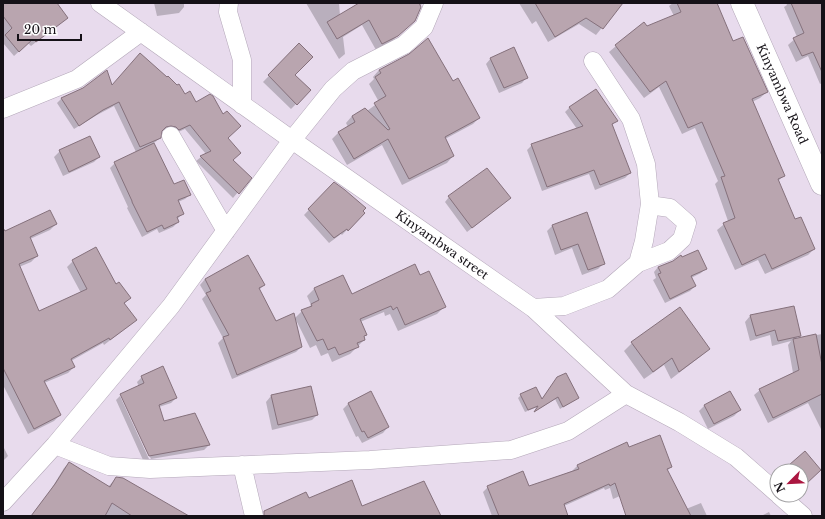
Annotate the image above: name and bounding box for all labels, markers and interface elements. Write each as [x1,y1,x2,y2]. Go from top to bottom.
scale bar [18,16,81,42]
text: 20 m [24,22,56,37]
street label: Kinyambwa Road [754,41,811,146]
street label: Kinyambwa street [393,207,492,283]
north arrow [769,463,809,503]
text: N [771,479,788,495]

